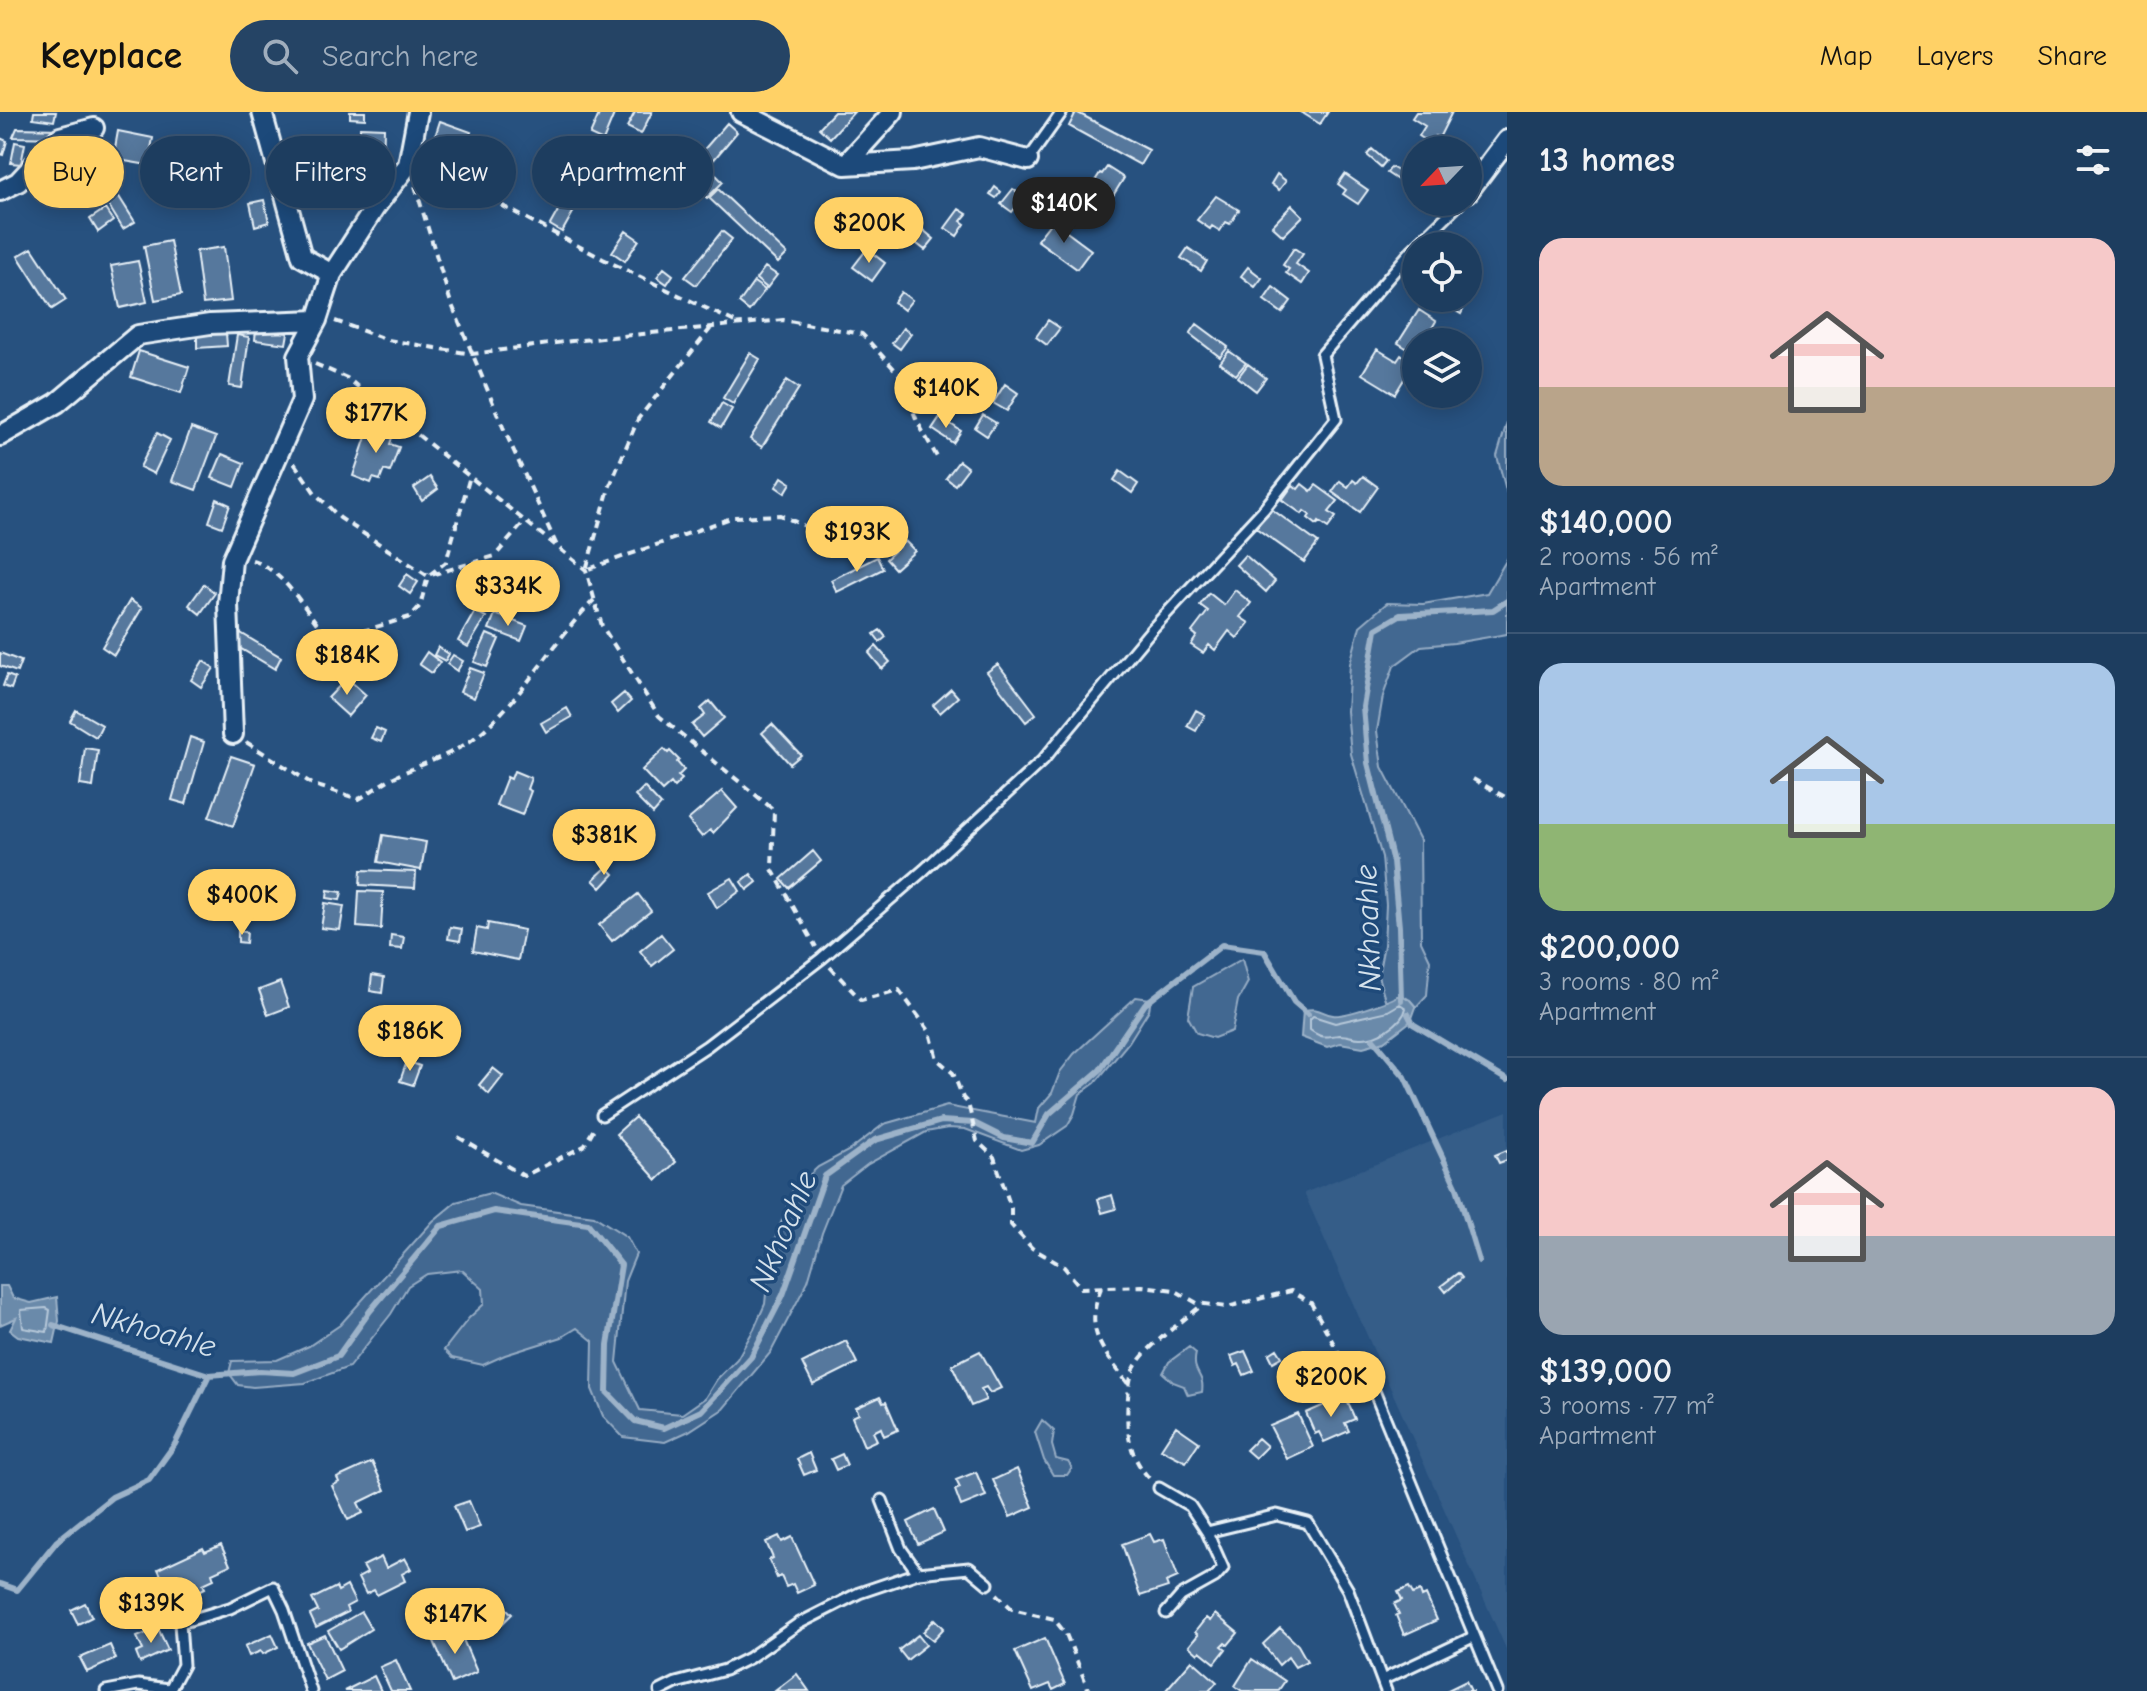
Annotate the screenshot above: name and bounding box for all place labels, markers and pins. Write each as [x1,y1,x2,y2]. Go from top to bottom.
pin: $140K [1008,177,1120,245]
pin: $200K [813,197,925,265]
pin: $140K [890,362,1002,430]
pin: $177K [320,387,432,455]
pin: $193K [801,506,913,574]
pin: $334K [452,560,564,628]
pin: $184K [291,629,403,697]
pin: $381K [548,809,660,877]
pin: $400K [186,869,298,937]
pin: $186K [354,1005,466,1073]
pin: $200K [1275,1351,1387,1419]
pin: $139K [95,1577,207,1645]
pin: $147K [399,1588,511,1656]

